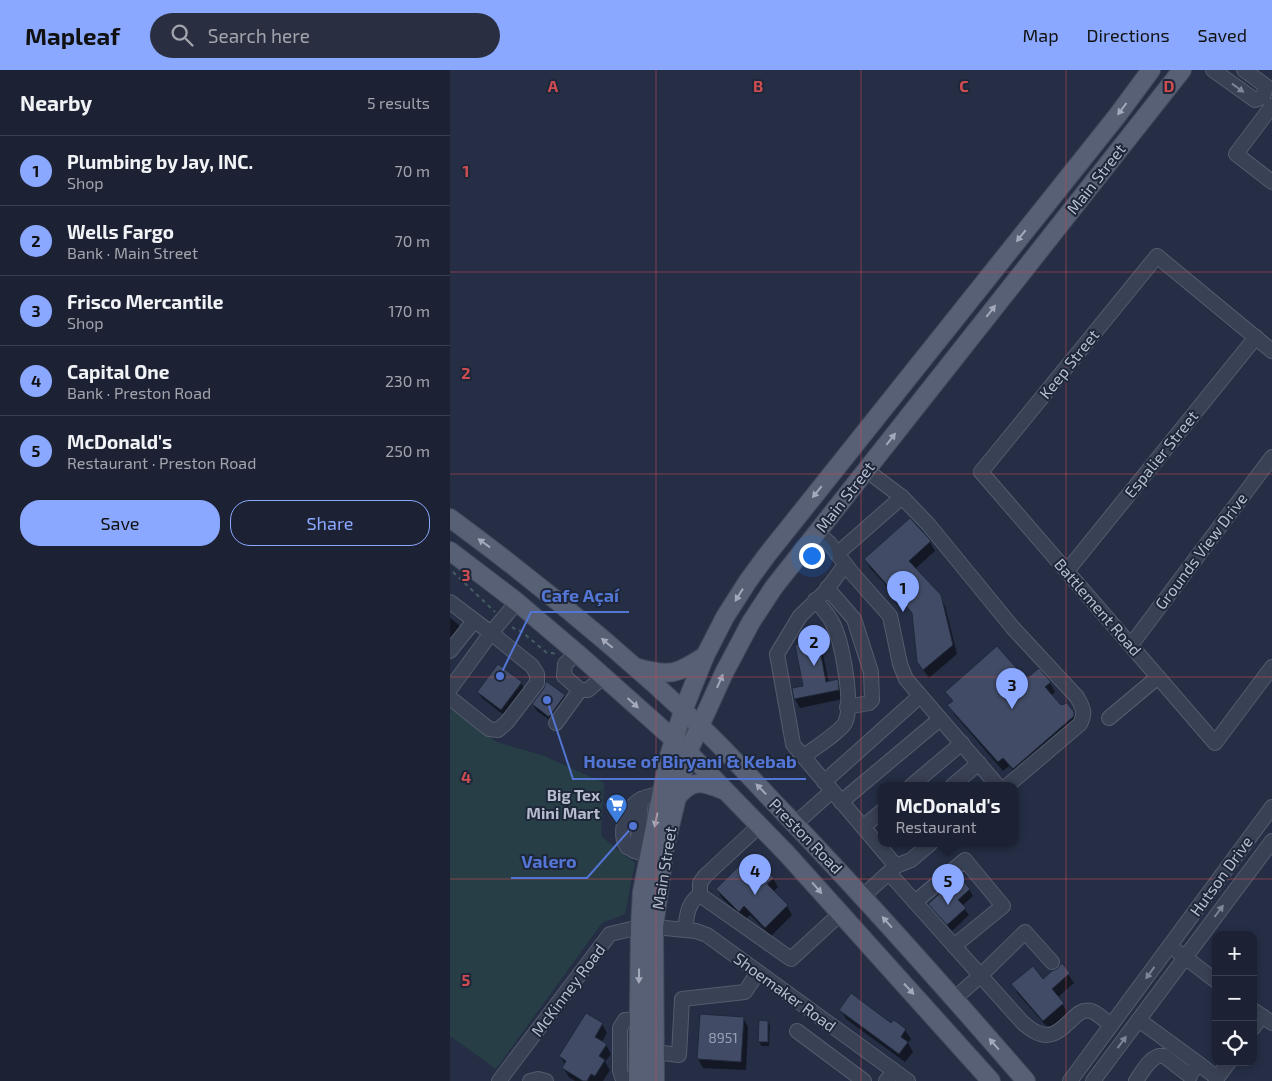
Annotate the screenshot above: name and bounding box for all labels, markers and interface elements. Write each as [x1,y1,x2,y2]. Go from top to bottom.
search box [150,13,500,58]
text: Mapleaf [25,21,120,50]
icon: search [168,21,196,49]
text: Search here [208,24,310,47]
text: Map [1022,24,1059,46]
text: Directions [1087,24,1170,46]
text: Saved [1198,24,1247,46]
text: A [548,76,559,95]
text: B [753,76,763,95]
text: C [959,76,969,95]
text: D [1164,76,1175,95]
one-way arrow [1231,83,1245,93]
text: Nearby [20,90,92,115]
text: 5 results [367,93,430,112]
one-way arrow [1116,102,1127,115]
street label: Main Street [1062,140,1129,218]
text: Plumbing by Jay, INC. [67,150,253,173]
text: 1 [33,161,39,180]
text: 70 m [395,161,430,180]
text: 1 [463,161,469,180]
text: Shop [67,173,104,192]
text: Wells Fargo [67,220,174,243]
one-way arrow [1015,230,1026,243]
text: 2 [31,231,41,250]
text: 70 m [395,231,430,250]
text: Bank · Main Street [67,243,198,262]
text: Frisco Mercantile [67,290,224,313]
text: 3 [31,301,41,320]
text: 170 m [388,301,430,320]
one-way arrow [986,305,997,318]
text: Shop [67,313,104,332]
street label: Keep Street [1035,325,1102,402]
text: Capital One [67,360,169,383]
text: 2 [461,363,471,382]
text: 4 [31,371,41,390]
text: 230 m [385,371,430,390]
text: Bank · Preston Road [67,383,211,402]
street label: Espalier Street [1120,406,1202,501]
text: McDonald's [67,430,172,453]
one-way arrow [885,433,896,446]
text: 5 [32,441,40,460]
text: 250 m [385,441,430,460]
text: Restaurant · Preston Road [67,453,256,472]
street label: Main Street [811,458,878,536]
one-way arrow [812,485,823,498]
street label: Grounds View Drive [1151,489,1251,613]
button: Save [20,500,220,546]
button: Share [230,500,430,546]
one-way arrow [477,538,491,548]
your location [799,543,825,569]
street label: Battlement Road [1051,554,1146,659]
text: 3 [461,565,471,584]
pin: 1 [887,571,919,612]
callout: Cafe Açaí [531,579,629,612]
text: Cafe Açaí [541,584,620,607]
one-way arrow [734,588,744,601]
pin: 2 [798,625,830,666]
one-way arrow [602,637,614,649]
pin: 3 [996,668,1028,709]
one-way arrow [716,674,724,688]
one-way arrow [627,697,639,709]
callout: House of Biryani & Kebab [573,746,806,779]
text: House of Biryani & Kebab [583,750,797,772]
text: 4 [461,767,471,786]
popup [878,782,1018,847]
one-way arrow [755,783,767,795]
place label: Big Tex Mini Mart [526,785,600,822]
supermarket icon: Big Tex Mini Mart [604,792,628,823]
street label: Preston Road [766,794,847,877]
text: McDonald's [895,794,1001,817]
one-way arrow [652,812,660,828]
text: Restaurant [895,817,977,836]
street label: Main Street [648,825,679,911]
street label: Hutson Drive [1185,832,1256,919]
callout: Valero [511,845,587,878]
text: Valero [521,850,577,872]
pin: 4 [739,854,771,895]
pin: 5 [932,864,964,905]
one-way arrow [812,881,823,894]
one-way arrow [1214,904,1224,918]
one-way arrow [881,916,892,929]
map controls [1212,931,1257,1066]
button: + [1212,931,1257,976]
street label: McKinney Road [527,940,609,1040]
street label: Shoemaker Road [730,948,840,1035]
one-way arrow [1144,966,1155,979]
one-way arrow [635,968,643,984]
text: 5 [462,970,471,989]
button: − [1212,976,1257,1021]
one-way arrow [903,982,915,994]
button: locate [1212,1021,1257,1066]
house number: 8951 [708,1029,738,1046]
one-way arrow [1117,1035,1127,1049]
one-way arrow [988,1039,1000,1051]

